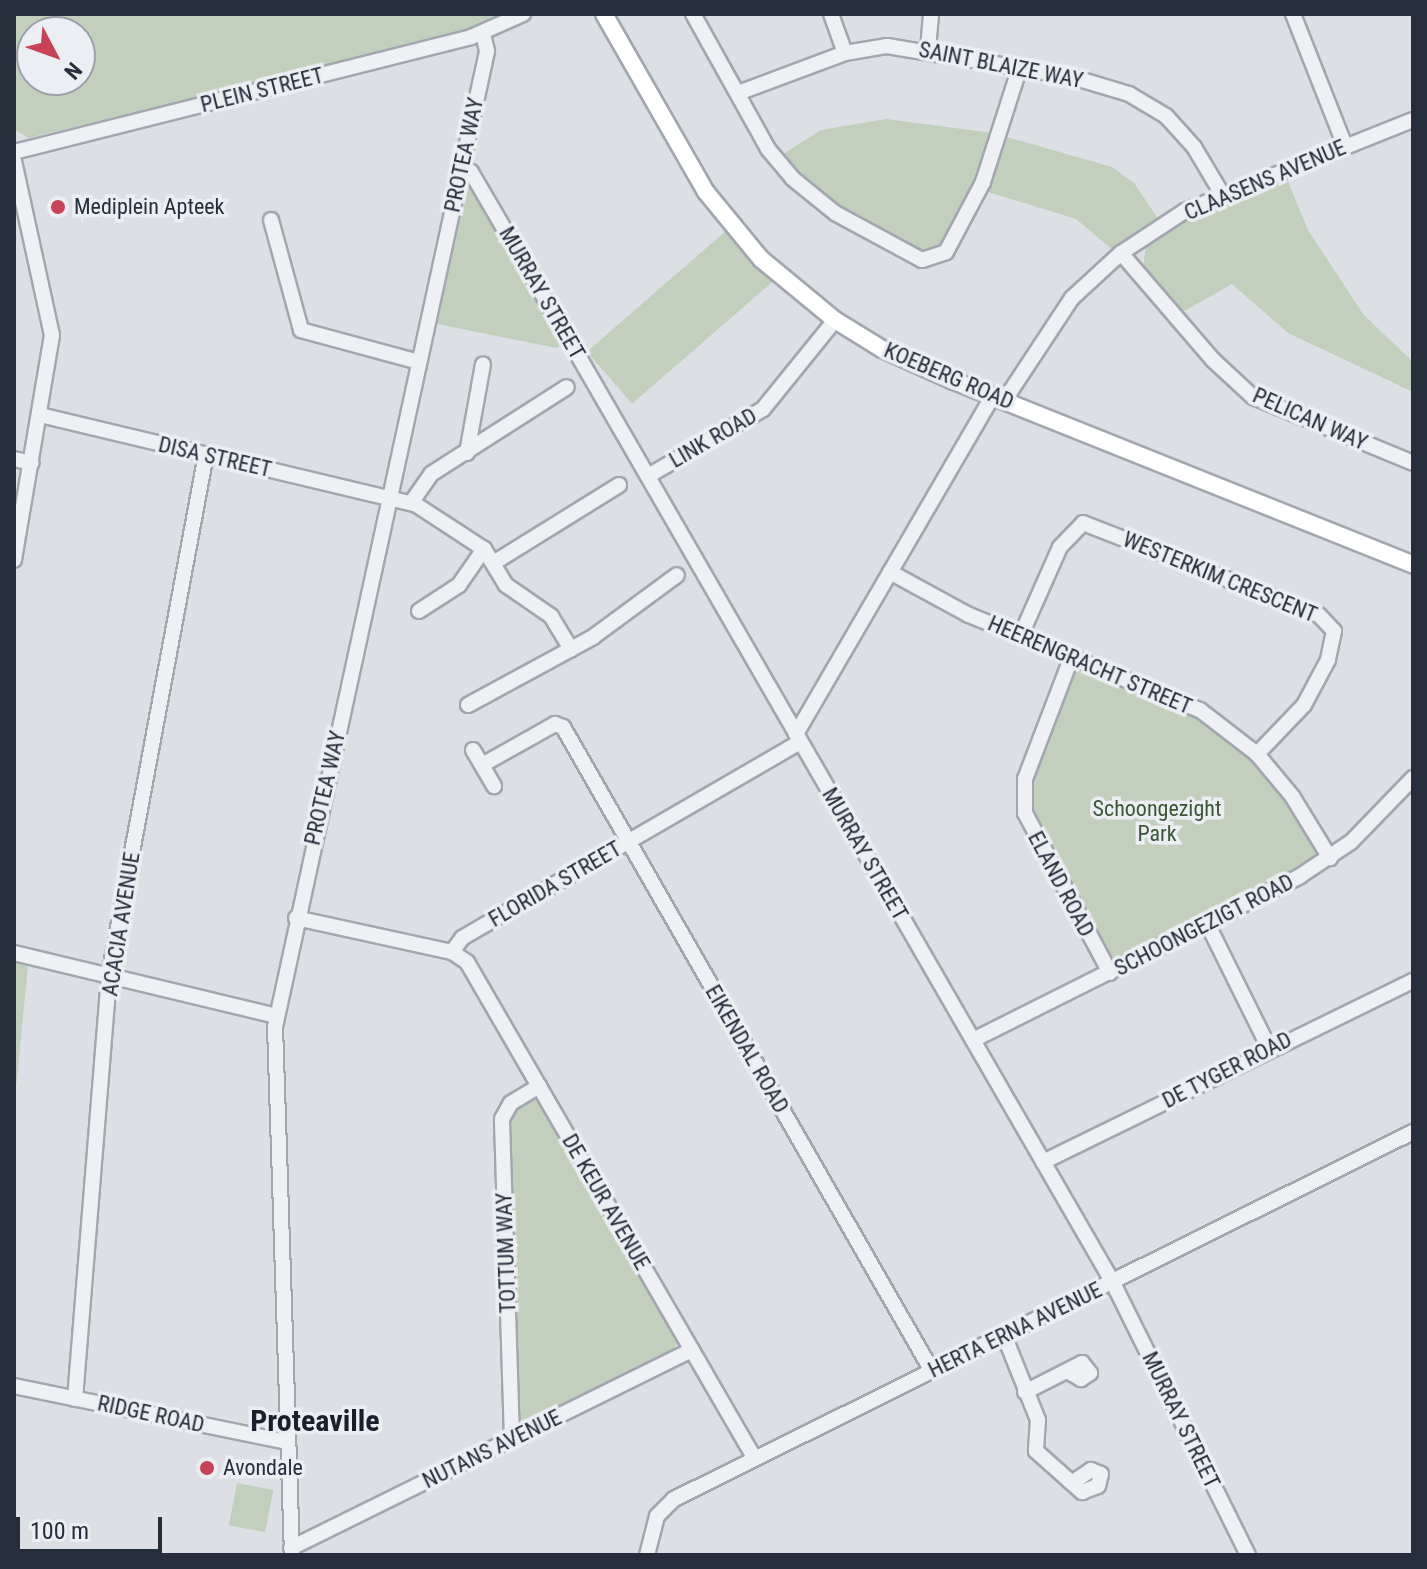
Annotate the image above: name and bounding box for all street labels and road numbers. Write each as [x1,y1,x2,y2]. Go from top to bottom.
street label: SAINT BLAIZE WAY [916,36,1086,94]
street label: PLEIN STREET [198,62,326,118]
street label: PROTEA WAY [439,95,489,215]
street label: CLAASENS AVENUE [1180,134,1350,226]
street label: MURRAY STREET [493,222,591,364]
street label: KOEBERG ROAD [880,337,1018,415]
street label: PELICAN WAY [1249,382,1371,456]
street label: LINK ROAD [665,402,761,474]
street label: DISA STREET [156,431,274,483]
street label: WESTERKIM CRESCENT [1119,526,1321,628]
street label: HEERENGRACHT STREET [984,610,1196,720]
street label: PROTEA WAY [299,728,351,848]
street label: MURRAY STREET [816,783,914,925]
street label: ELAND ROAD [1022,827,1100,941]
street label: FLORIDA STREET [484,835,626,933]
street label: ACACIA AVENUE [97,850,145,998]
street label: SCHOONGEZIGT ROAD [1110,868,1298,982]
street label: EIKENDAL ROAD [700,980,794,1118]
street label: DE TYGER ROAD [1158,1026,1296,1114]
street label: DE KEUR AVENUE [556,1129,656,1275]
street label: TOTTUM WAY [491,1192,521,1314]
street label: HERTA ERNA AVENUE [924,1277,1106,1383]
street label: MURRAY STREET [1137,1347,1225,1493]
street label: RIDGE ROAD [95,1390,207,1438]
street label: NUTANS AVENUE [418,1404,566,1494]

